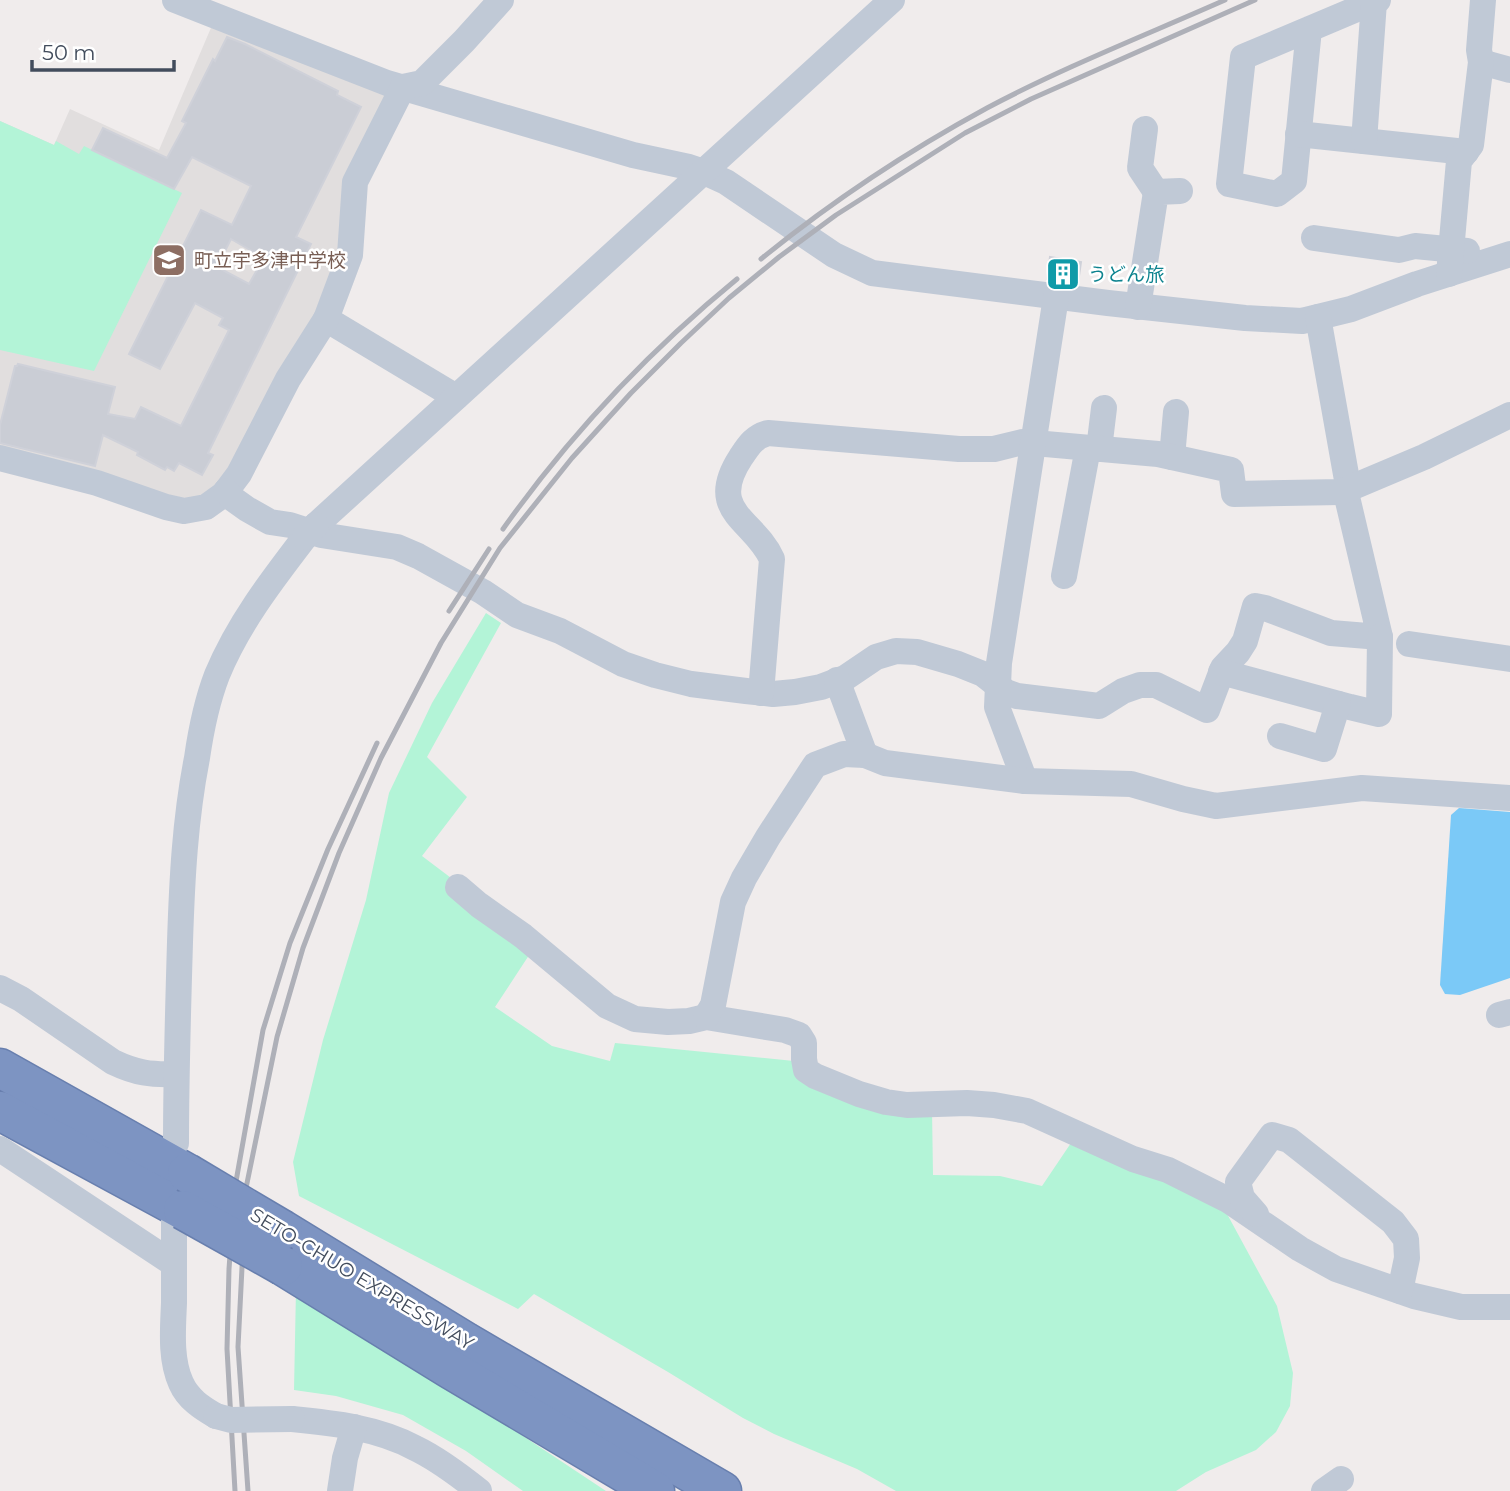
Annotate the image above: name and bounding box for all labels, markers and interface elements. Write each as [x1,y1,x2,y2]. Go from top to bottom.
scale bar [32,28,173,72]
text: 50 m [42,40,96,65]
school or university icon: 町立宇多津中学校 [150,241,188,279]
place label: 町立宇多津中学校 [194,249,346,272]
building icon: うどん旅 [1044,255,1082,293]
place label: うどん旅 [1088,263,1164,286]
street label: SETO-CHUO EXPRESSWAY [246,1203,479,1355]

